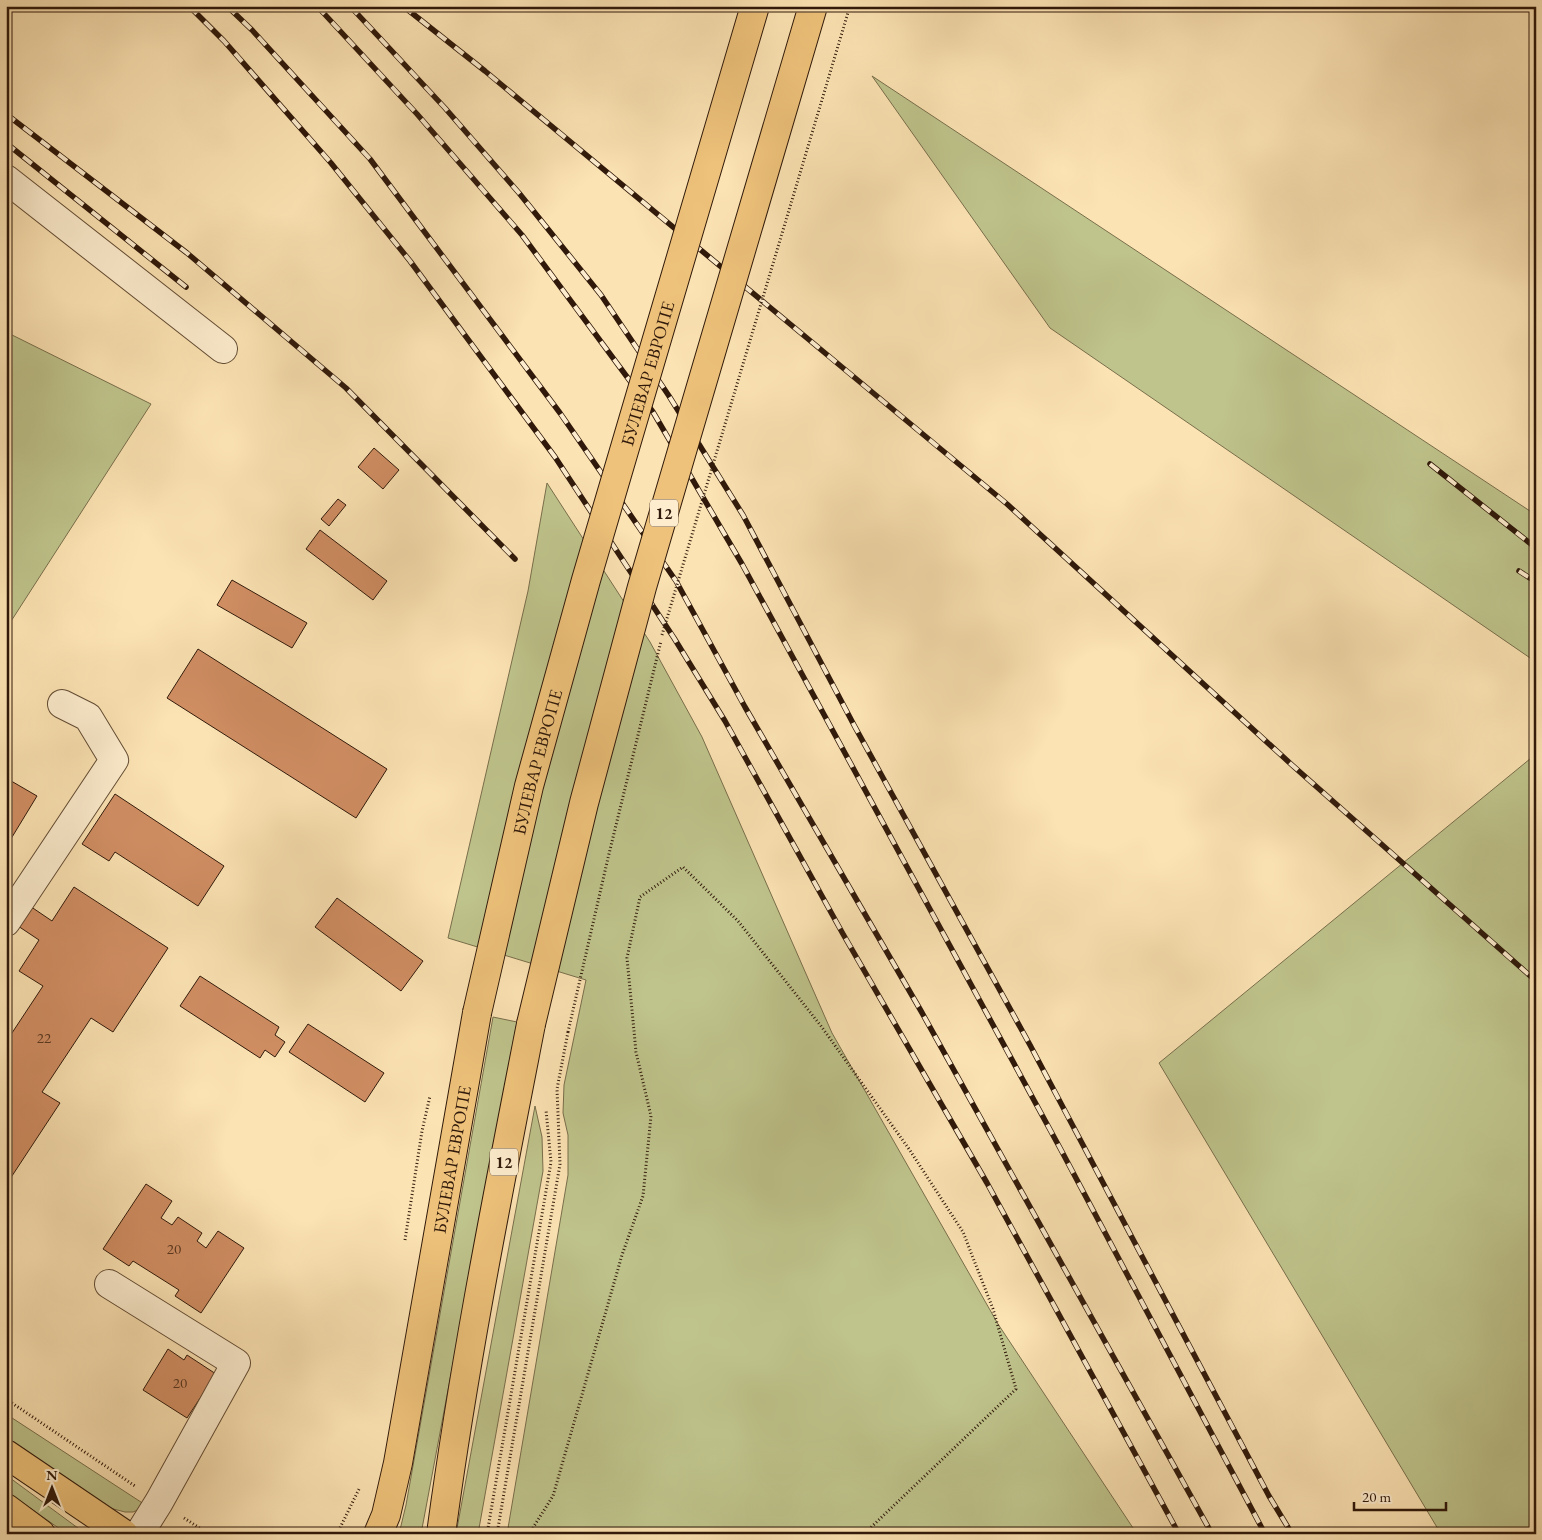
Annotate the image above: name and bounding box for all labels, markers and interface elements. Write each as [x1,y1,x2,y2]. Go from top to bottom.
street label: БУЛЕВАР ЕВРОПЕ [615,298,679,449]
road number: 12 [650,499,678,526]
street label: БУЛЕВАР ЕВРОПЕ [507,687,567,837]
house number: 22 [37,1028,52,1047]
street label: БУЛЕВАР ЕВРОПЕ [427,1084,476,1235]
road number: 12 [490,1148,518,1176]
house number: 20 [167,1239,181,1258]
house number: 20 [173,1373,187,1392]
north arrow [28,1462,78,1512]
text: N [46,1466,58,1484]
scale bar [1354,1480,1447,1512]
text: 20 m [1362,1487,1391,1506]

